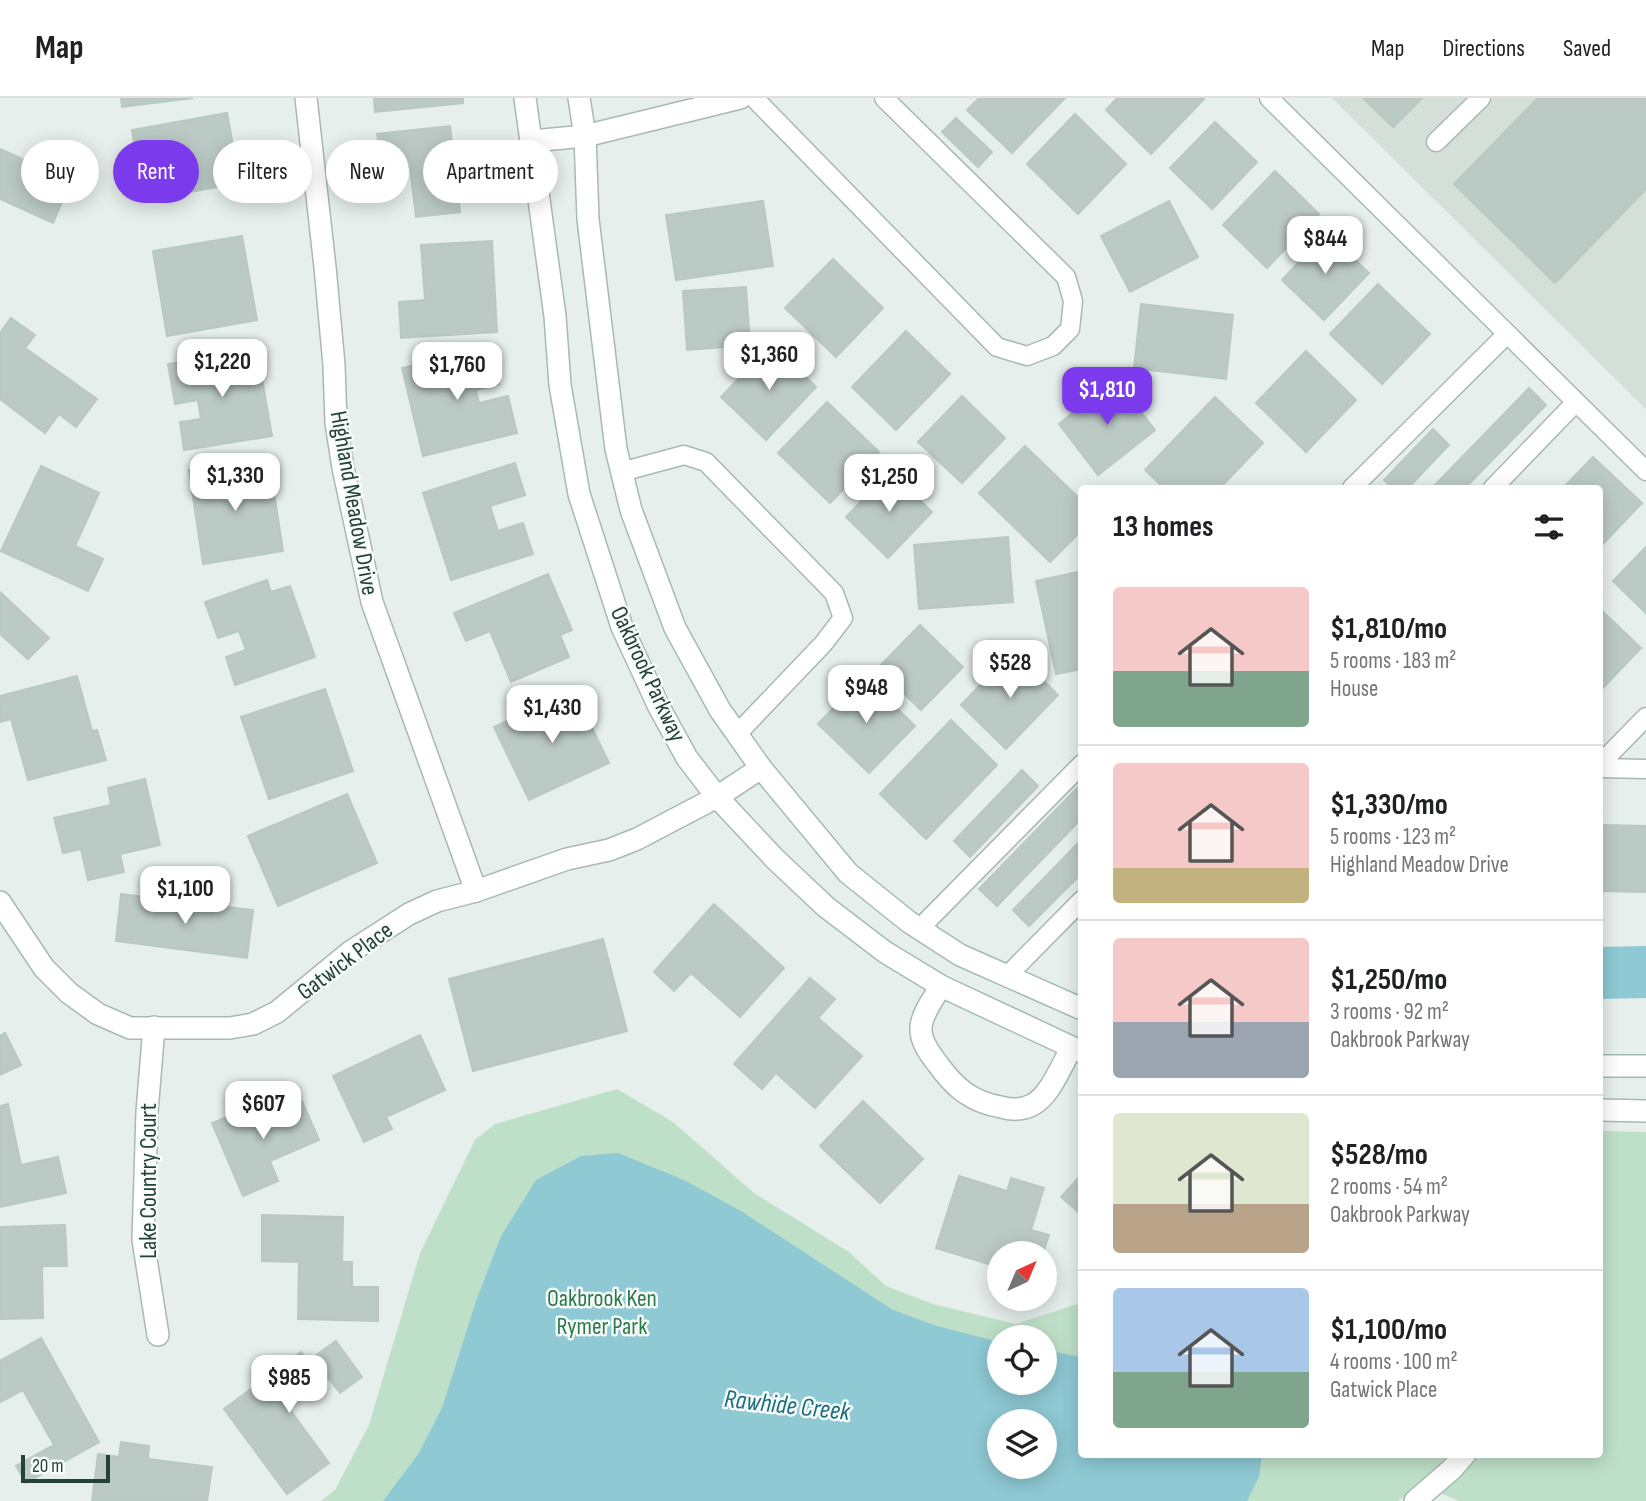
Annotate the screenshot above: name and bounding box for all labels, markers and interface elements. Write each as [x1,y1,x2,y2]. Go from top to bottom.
text: Map [35,28,84,68]
text: Map [1371,34,1404,63]
text: Directions [1442,34,1525,63]
text: Saved [1563,34,1611,63]
chip: Buy [21,140,99,203]
chip: Rent [113,140,199,203]
chip: Filters [213,140,312,203]
chip: New [326,140,409,203]
chip: Apartment [423,140,558,203]
pin: $844 [1284,216,1366,276]
text: $844 [1303,225,1347,253]
pin: $1,360 [712,332,826,392]
pin: $1,220 [165,340,279,399]
text: $1,360 [740,341,798,369]
pin: $1,760 [400,342,514,402]
text: $1,220 [193,348,251,376]
text: $1,760 [428,351,486,379]
pin: $1,810 [1050,368,1164,427]
text: $1,810 [1078,376,1136,404]
street label: Highland Meadow Drive [324,409,384,597]
pin: $1,330 [178,454,292,513]
pin: $1,250 [832,454,946,514]
text: $1,330 [206,462,264,490]
text: $1,250 [860,463,918,491]
icon: filters [1530,508,1568,546]
text: 13 homes [1113,509,1214,545]
street label: Oakbrook Parkway [604,602,692,746]
text: $1,810/mo [1330,611,1447,647]
icon: home [1169,615,1253,699]
pin: $528 [969,640,1051,700]
text: 5 rooms · 183 m² [1330,647,1456,675]
text: $528 [989,649,1031,677]
pin: $948 [825,666,907,725]
text: $948 [844,674,888,702]
text: House [1330,675,1378,703]
pin: $1,430 [495,686,609,745]
text: $1,430 [523,694,581,722]
text: $1,330/mo [1330,787,1448,823]
icon: home [1169,791,1253,875]
text: 5 rooms · 123 m² [1330,823,1456,851]
text: Highland Meadow Drive [1330,851,1509,879]
pin: $1,100 [128,866,242,926]
text: $1,100 [156,875,214,903]
street label: Gatwick Place [292,916,398,1006]
text: $1,250/mo [1330,962,1447,998]
icon: home [1169,966,1253,1050]
text: 3 rooms · 92 m² [1330,998,1449,1026]
text: Oakbrook Parkway [1330,1026,1470,1054]
pin: $607 [222,1082,304,1141]
text: $607 [241,1090,285,1118]
street label: Lake Country Court [134,1103,163,1259]
text: $528/mo [1330,1137,1428,1173]
icon: home [1169,1141,1253,1225]
text: 2 rooms · 54 m² [1330,1173,1448,1201]
text: Oakbrook Parkway [1330,1201,1470,1229]
north arrow [987,1241,1057,1311]
map controls [987,1241,1057,1479]
park label: Oakbrook Ken Rymer Park [547,1284,657,1341]
text: $1,100/mo [1330,1312,1447,1348]
icon: home [1169,1316,1253,1400]
button: locate [987,1325,1057,1395]
text: 4 rooms · 100 m² [1330,1348,1458,1376]
pin: $985 [248,1356,330,1415]
text: $985 [267,1364,311,1392]
text: Gatwick Place [1330,1376,1437,1404]
water label: Rawhide Creek [723,1384,853,1428]
button: layers [987,1409,1057,1479]
scale bar [21,1452,110,1484]
text: 20 m [32,1455,64,1478]

